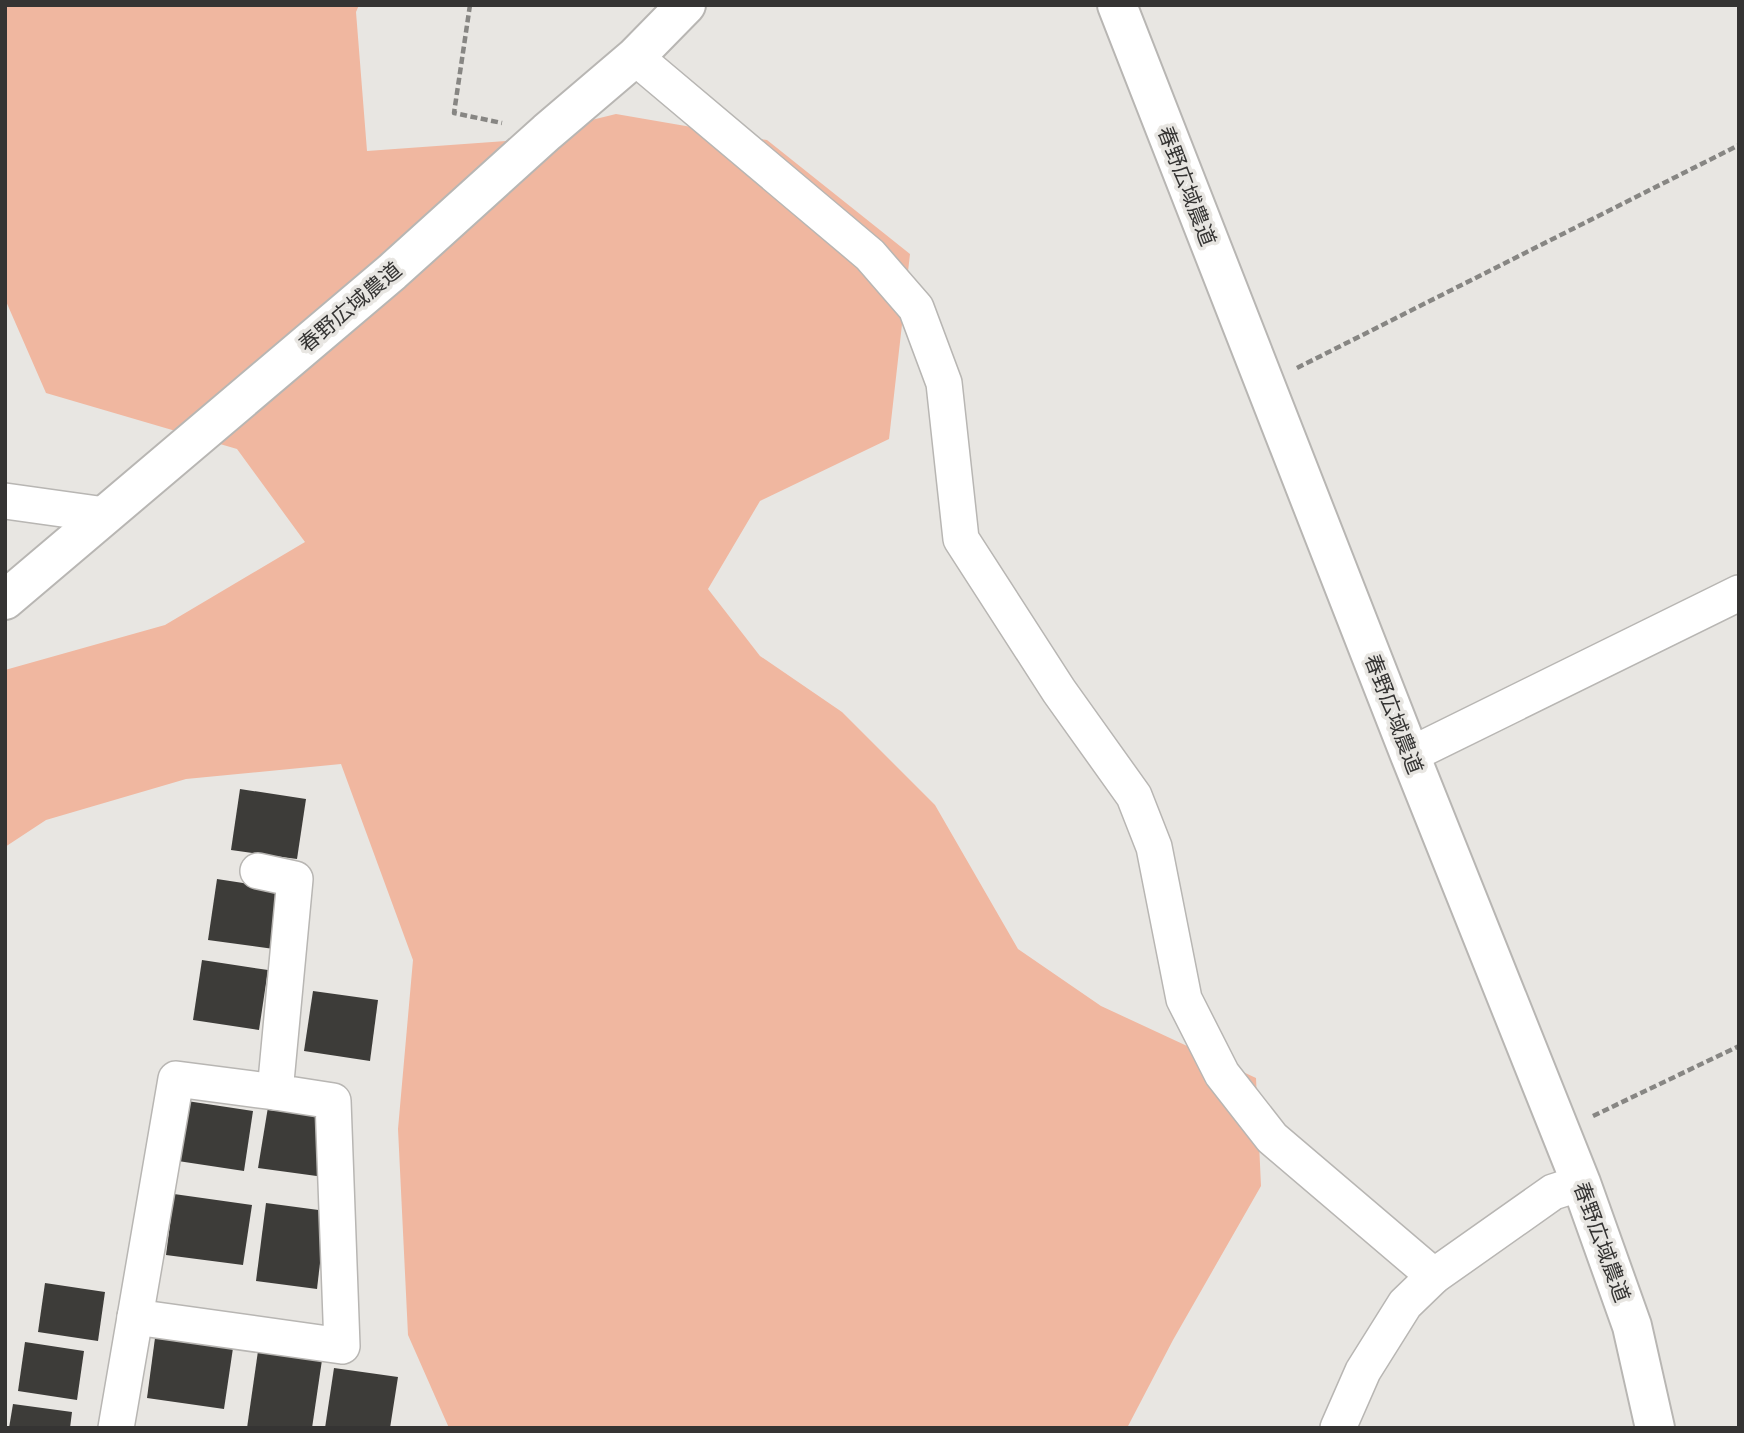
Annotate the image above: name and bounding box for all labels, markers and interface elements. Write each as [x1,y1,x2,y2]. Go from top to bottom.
street label: 春野広域農道 [1153,123,1221,249]
street label: 春野広域農道 [294,257,406,357]
street label: 春野広域農道 [1360,651,1428,777]
street label: 春野広域農道 [1569,1179,1635,1305]

